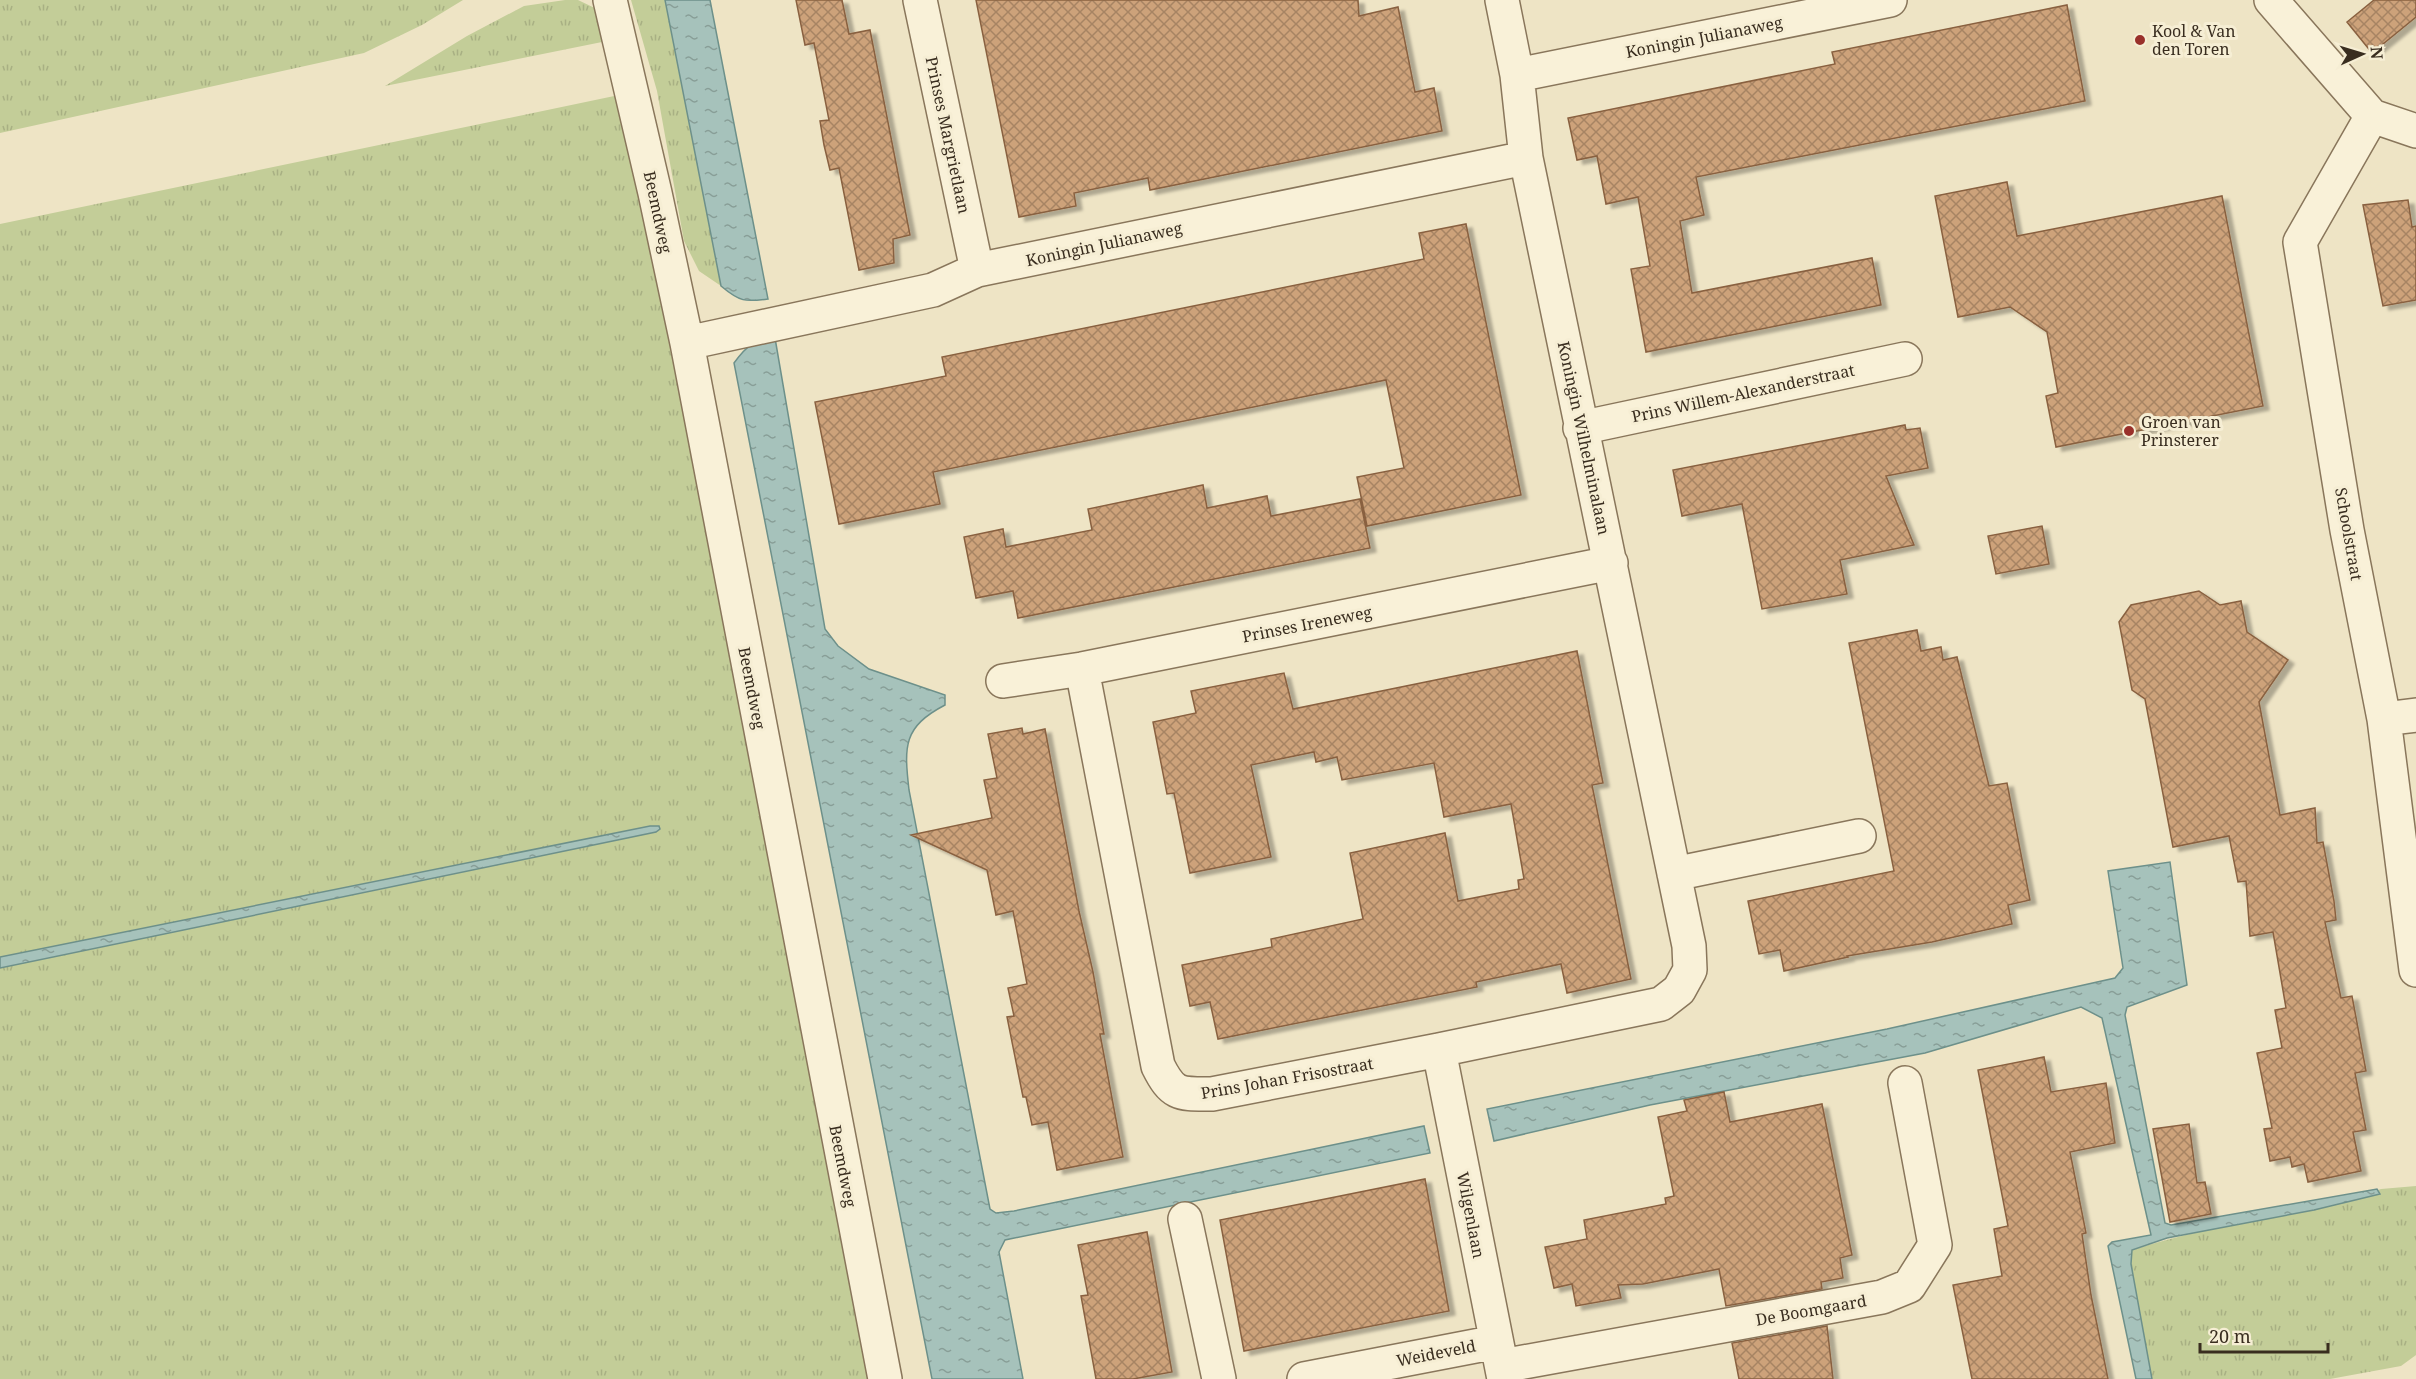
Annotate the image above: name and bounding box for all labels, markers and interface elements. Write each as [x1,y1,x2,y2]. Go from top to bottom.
street label: Koningin Julianaweg [1624,11,1785,63]
place label: Kool & Van den Toren [2152,20,2236,60]
north arrow [2332,24,2392,84]
marker: Kool & Van den Toren [2133,33,2147,47]
text: N [2366,46,2388,60]
street label: Prinses Margrietlaan [921,54,975,216]
street label: Beemdweg [639,169,678,255]
street label: Koningin Julianaweg [1024,217,1185,271]
street label: Koningin Wilhelminalaan [1553,339,1615,537]
street label: Prins Willem-Alexanderstraat [1629,359,1857,427]
place label: Groen van Prinsterer [2141,411,2221,451]
marker: Groen van Prinsterer [2122,424,2136,438]
street label: Schoolstraat [2330,486,2368,582]
street label: Prinses Ireneweg [1240,601,1374,647]
street label: Beemdweg [733,645,771,731]
street label: Prins Johan Frisostraat [1199,1052,1375,1104]
street label: Beemdweg [824,1123,862,1209]
street label: Wilgenlaan [1452,1170,1490,1260]
street label: De Boomgaard [1754,1289,1868,1331]
scale bar [2200,1316,2328,1354]
text: 20 m [2209,1324,2251,1348]
street label: Weideveld [1394,1334,1478,1371]

